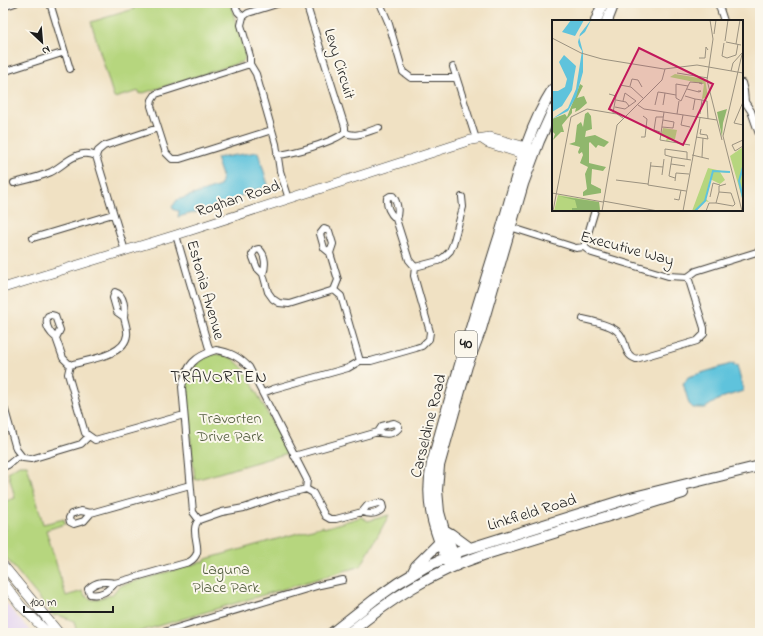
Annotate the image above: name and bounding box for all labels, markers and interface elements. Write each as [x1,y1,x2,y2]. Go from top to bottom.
inset map [552,20,743,211]
north arrow [22,22,62,62]
street label: Levy Circuit [317,25,361,103]
text: N [39,41,53,59]
street label: Roghan Road [193,174,283,224]
street label: Executive Way [577,225,677,273]
street label: Estonia Avenue [179,237,231,344]
road number: 40 [455,331,477,357]
district label: TRAVORTEN [170,365,268,390]
street label: Carseldine Road [405,372,453,480]
park label: Travorten Drive Park [196,407,264,449]
street label: Linkfield Road [485,488,579,538]
park label: Laguna Place Park [193,558,260,600]
scale bar [24,588,113,614]
text: 100 m [30,594,57,612]

